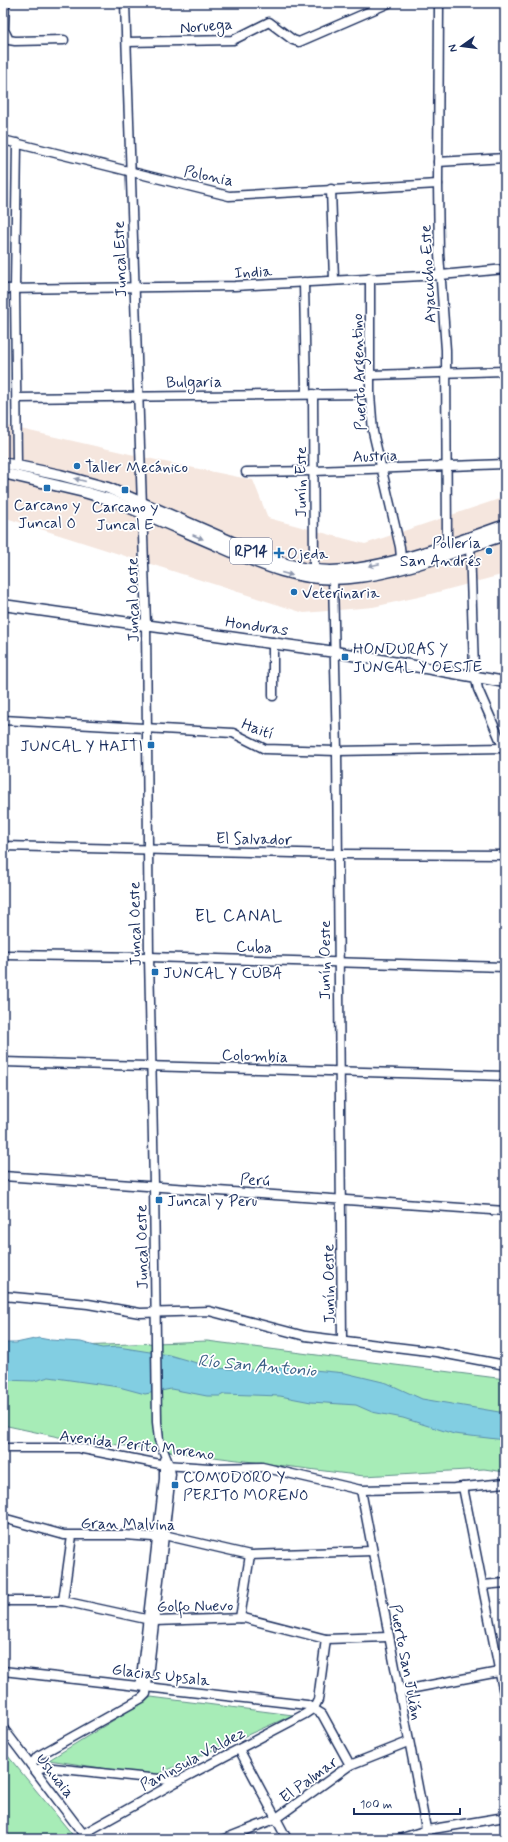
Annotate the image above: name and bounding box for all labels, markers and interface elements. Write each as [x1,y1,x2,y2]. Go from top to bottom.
street label: Noruega [179,14,233,40]
north arrow [442,26,482,66]
text: N [446,43,461,53]
street label: Polonia [182,161,235,192]
street label: Juncal Este [109,220,132,297]
street label: Ayacucho Este [415,224,442,324]
street label: India [234,261,273,284]
street label: Puerto Argentino [347,313,373,431]
street label: Bulgaria [166,372,222,394]
street label: Austria [352,445,398,468]
street label: Junín Este [291,446,312,518]
place label: Taller Mecánico [85,457,188,478]
marker: Taller Mecánico [72,461,82,471]
one-way arrow [74,477,86,483]
marker: Carcano y Juncal O [42,483,52,493]
marker: Carcano y Juncal E [120,485,130,495]
place label: Carcano y Juncal O [14,495,80,534]
place label: Carcano y Juncal E [92,497,158,536]
place label: Pollería San Andrés [400,533,481,572]
one-way arrow [193,535,205,541]
road number: RP14 [230,538,272,564]
place label: Ojeda [287,544,328,565]
marker: Pollería San Andrés [484,546,494,556]
marker: Ojeda [274,548,284,558]
street label: Juncal Oeste [122,557,145,643]
one-way arrow [368,562,380,568]
one-way arrow [281,571,293,577]
place label: Veterinaria [302,583,380,604]
marker: Veterinaria [289,587,299,597]
street label: Honduras [224,612,290,641]
place label: HONDURAS Y JUNCAL Y OESTE [353,639,482,678]
marker: HONDURAS Y JUNCAL Y OESTE [340,652,350,662]
street label: Haití [238,714,276,745]
place label: JUNCAL Y HAITI [20,736,143,757]
marker: JUNCAL Y HAITI [146,740,156,750]
street label: El Salvador [216,828,293,851]
street label: Juncal Oeste [124,881,147,967]
district label: EL CANAL [195,905,283,927]
street label: Junín Oeste [315,920,336,1000]
street label: Cuba [235,936,273,959]
place label: JUNCAL Y CUBA [163,963,282,984]
marker: JUNCAL Y CUBA [150,967,160,977]
street label: Colombia [221,1045,288,1068]
street label: Perú [239,1169,271,1192]
place label: Juncal y Peru [167,1191,257,1212]
marker: Juncal y Peru [154,1195,164,1205]
street label: Juncal Oeste [131,1204,154,1290]
street label: Junín Oeste [318,1244,341,1324]
water label: Río San Antonio [197,1350,318,1382]
street label: Avenida Perito Moreno [58,1426,216,1465]
place label: COMODORO Y PERITO MORENO [183,1467,309,1506]
marker: COMODORO Y PERITO MORENO [170,1480,180,1490]
street label: Gran Malvina [80,1513,176,1536]
street label: Golfo Nuevo [157,1595,234,1620]
street label: Puerto San Julián [384,1603,427,1722]
street label: Glacias Upsala [111,1659,212,1692]
street label: Panínsula Valdez [136,1723,249,1796]
street label: Ushuaia [31,1749,79,1803]
street label: El Palmar [276,1752,342,1808]
scale bar [354,1790,460,1816]
text: 100 m [360,1797,392,1813]

